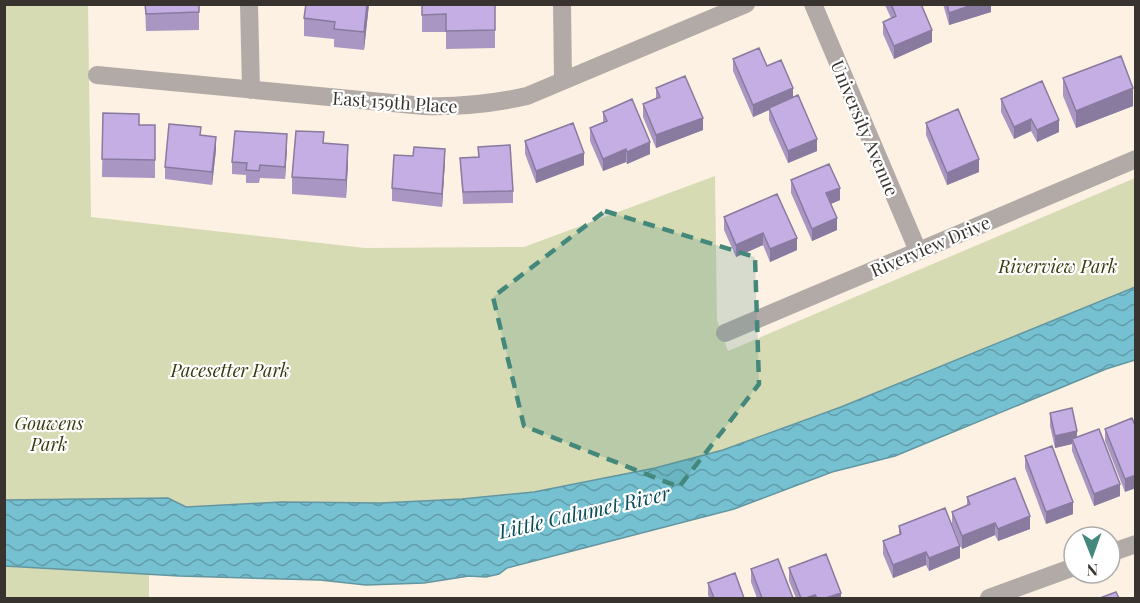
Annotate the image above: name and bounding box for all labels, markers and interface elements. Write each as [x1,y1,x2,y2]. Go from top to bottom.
street label: University Avenue [826,56,904,200]
street label: East 159th Place [332,86,458,118]
street label: Riverview Drive [867,210,993,282]
park label: Riverview Park [998,254,1117,278]
park label: Pacesetter Park [170,358,289,382]
park label: Gouwens Park [14,411,84,456]
water label: Little Calumet River [495,478,674,544]
north arrow [1062,525,1122,585]
text: N [1086,560,1098,581]

